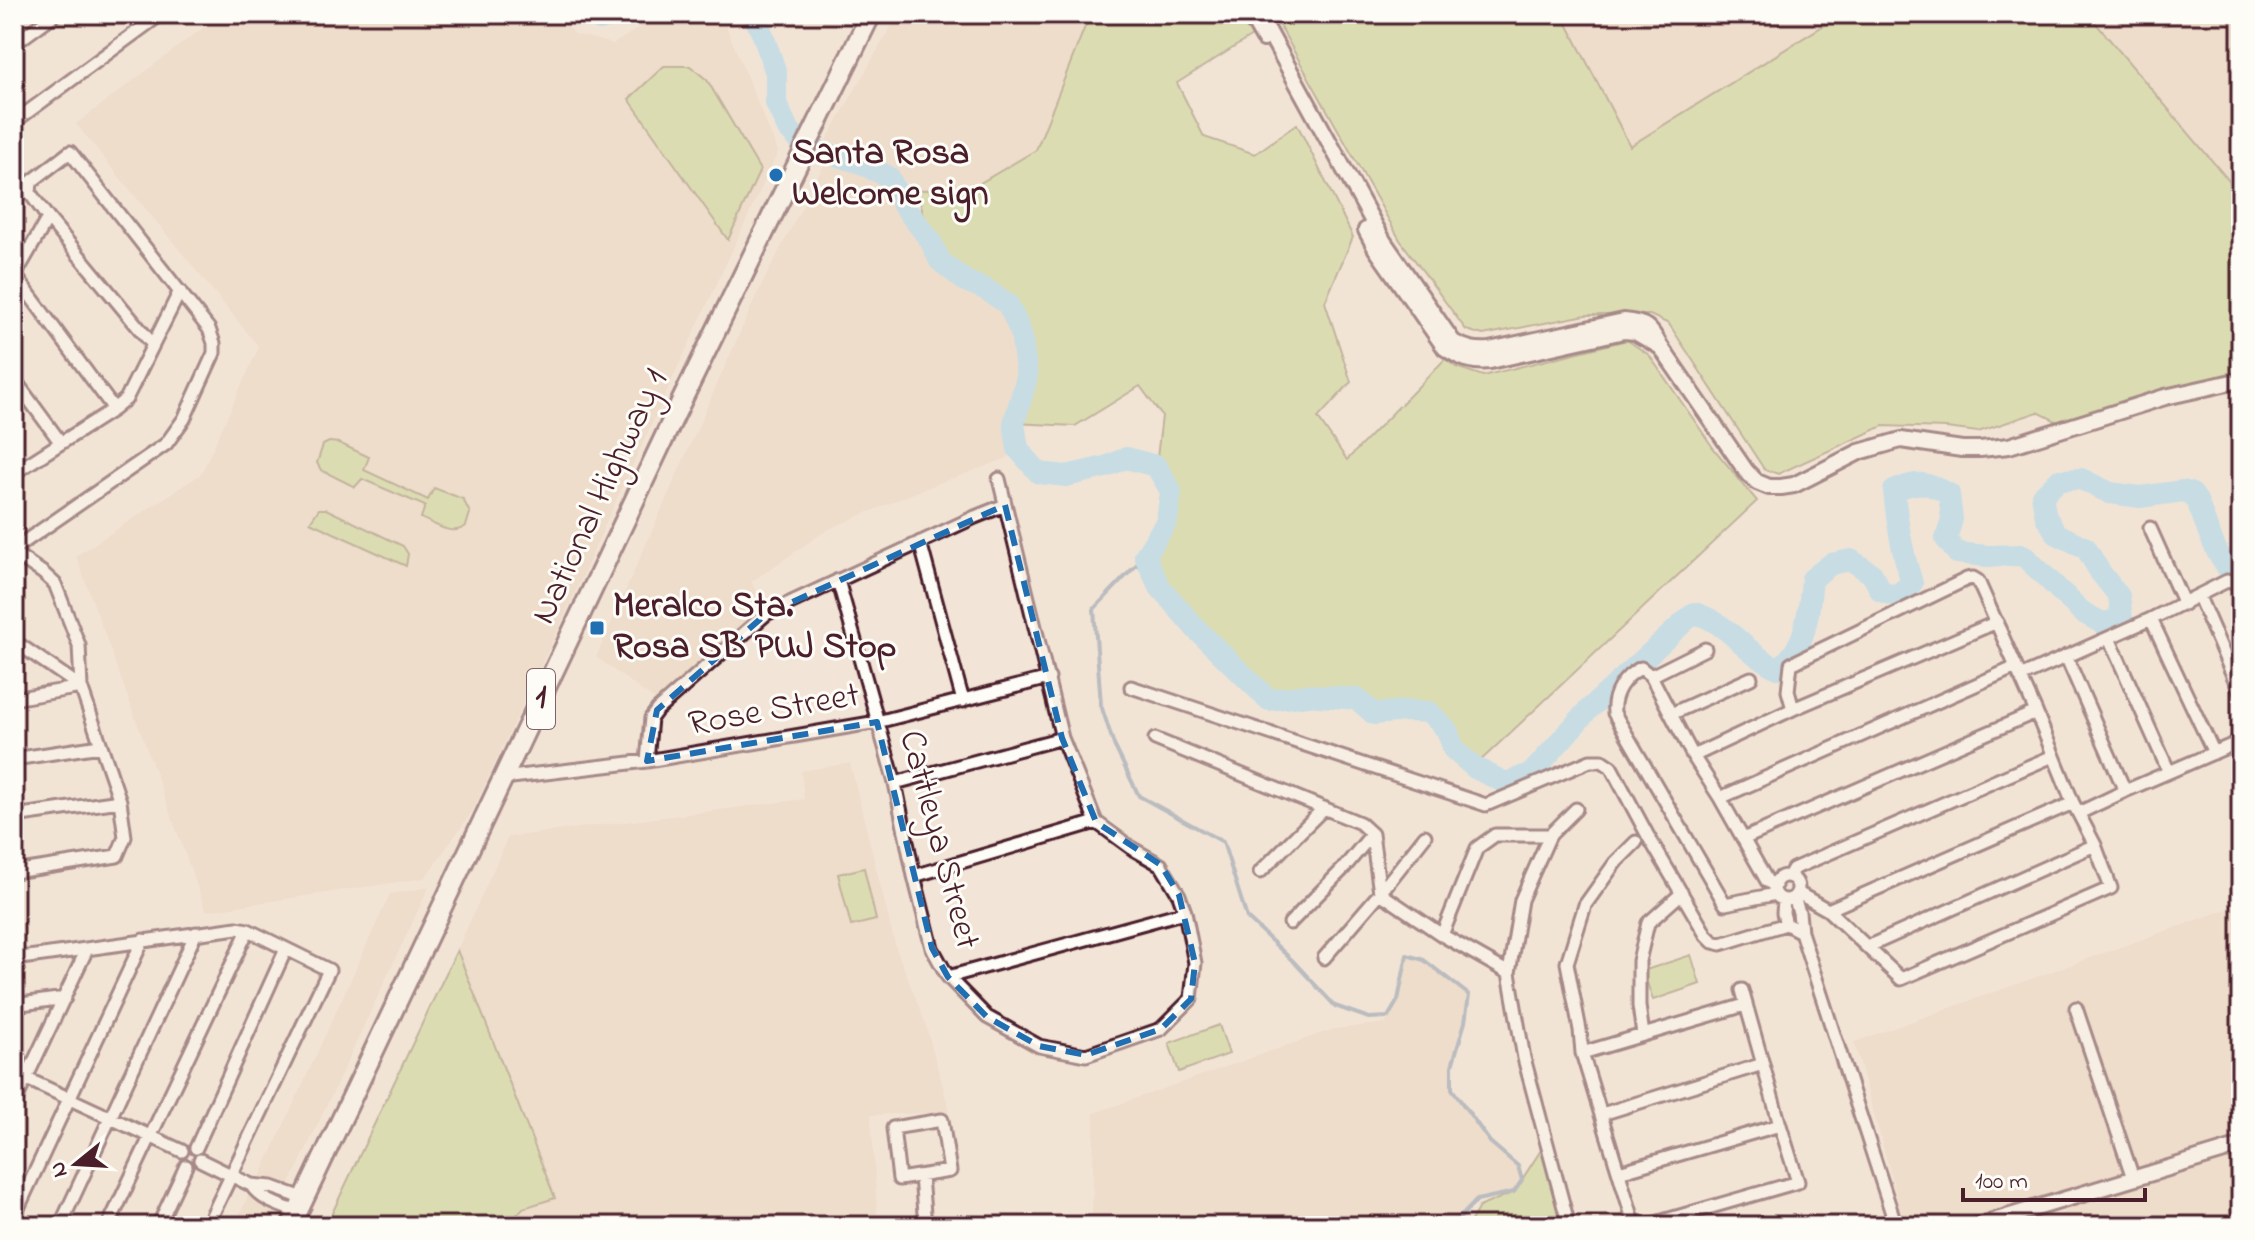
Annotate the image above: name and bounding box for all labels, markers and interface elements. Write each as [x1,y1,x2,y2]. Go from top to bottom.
place label: Santa Rosa Welcome sign [792,128,989,223]
marker: Santa Rosa Welcome sign [767,166,785,184]
street label: National Highway 1 [519,361,683,633]
place label: Meralco Sta. Rosa SB PUJ Stop [613,581,896,675]
marker: Meralco Sta. Rosa SB PUJ Stop [588,619,606,637]
road number: 1 [527,669,555,729]
street label: Rose Street [684,670,864,752]
street label: Cattleya Street [883,725,993,955]
north arrow [36,1124,116,1204]
scale bar [1963,1152,2145,1202]
text: N [42,1157,77,1181]
text: 100 m [1975,1165,2028,1200]

